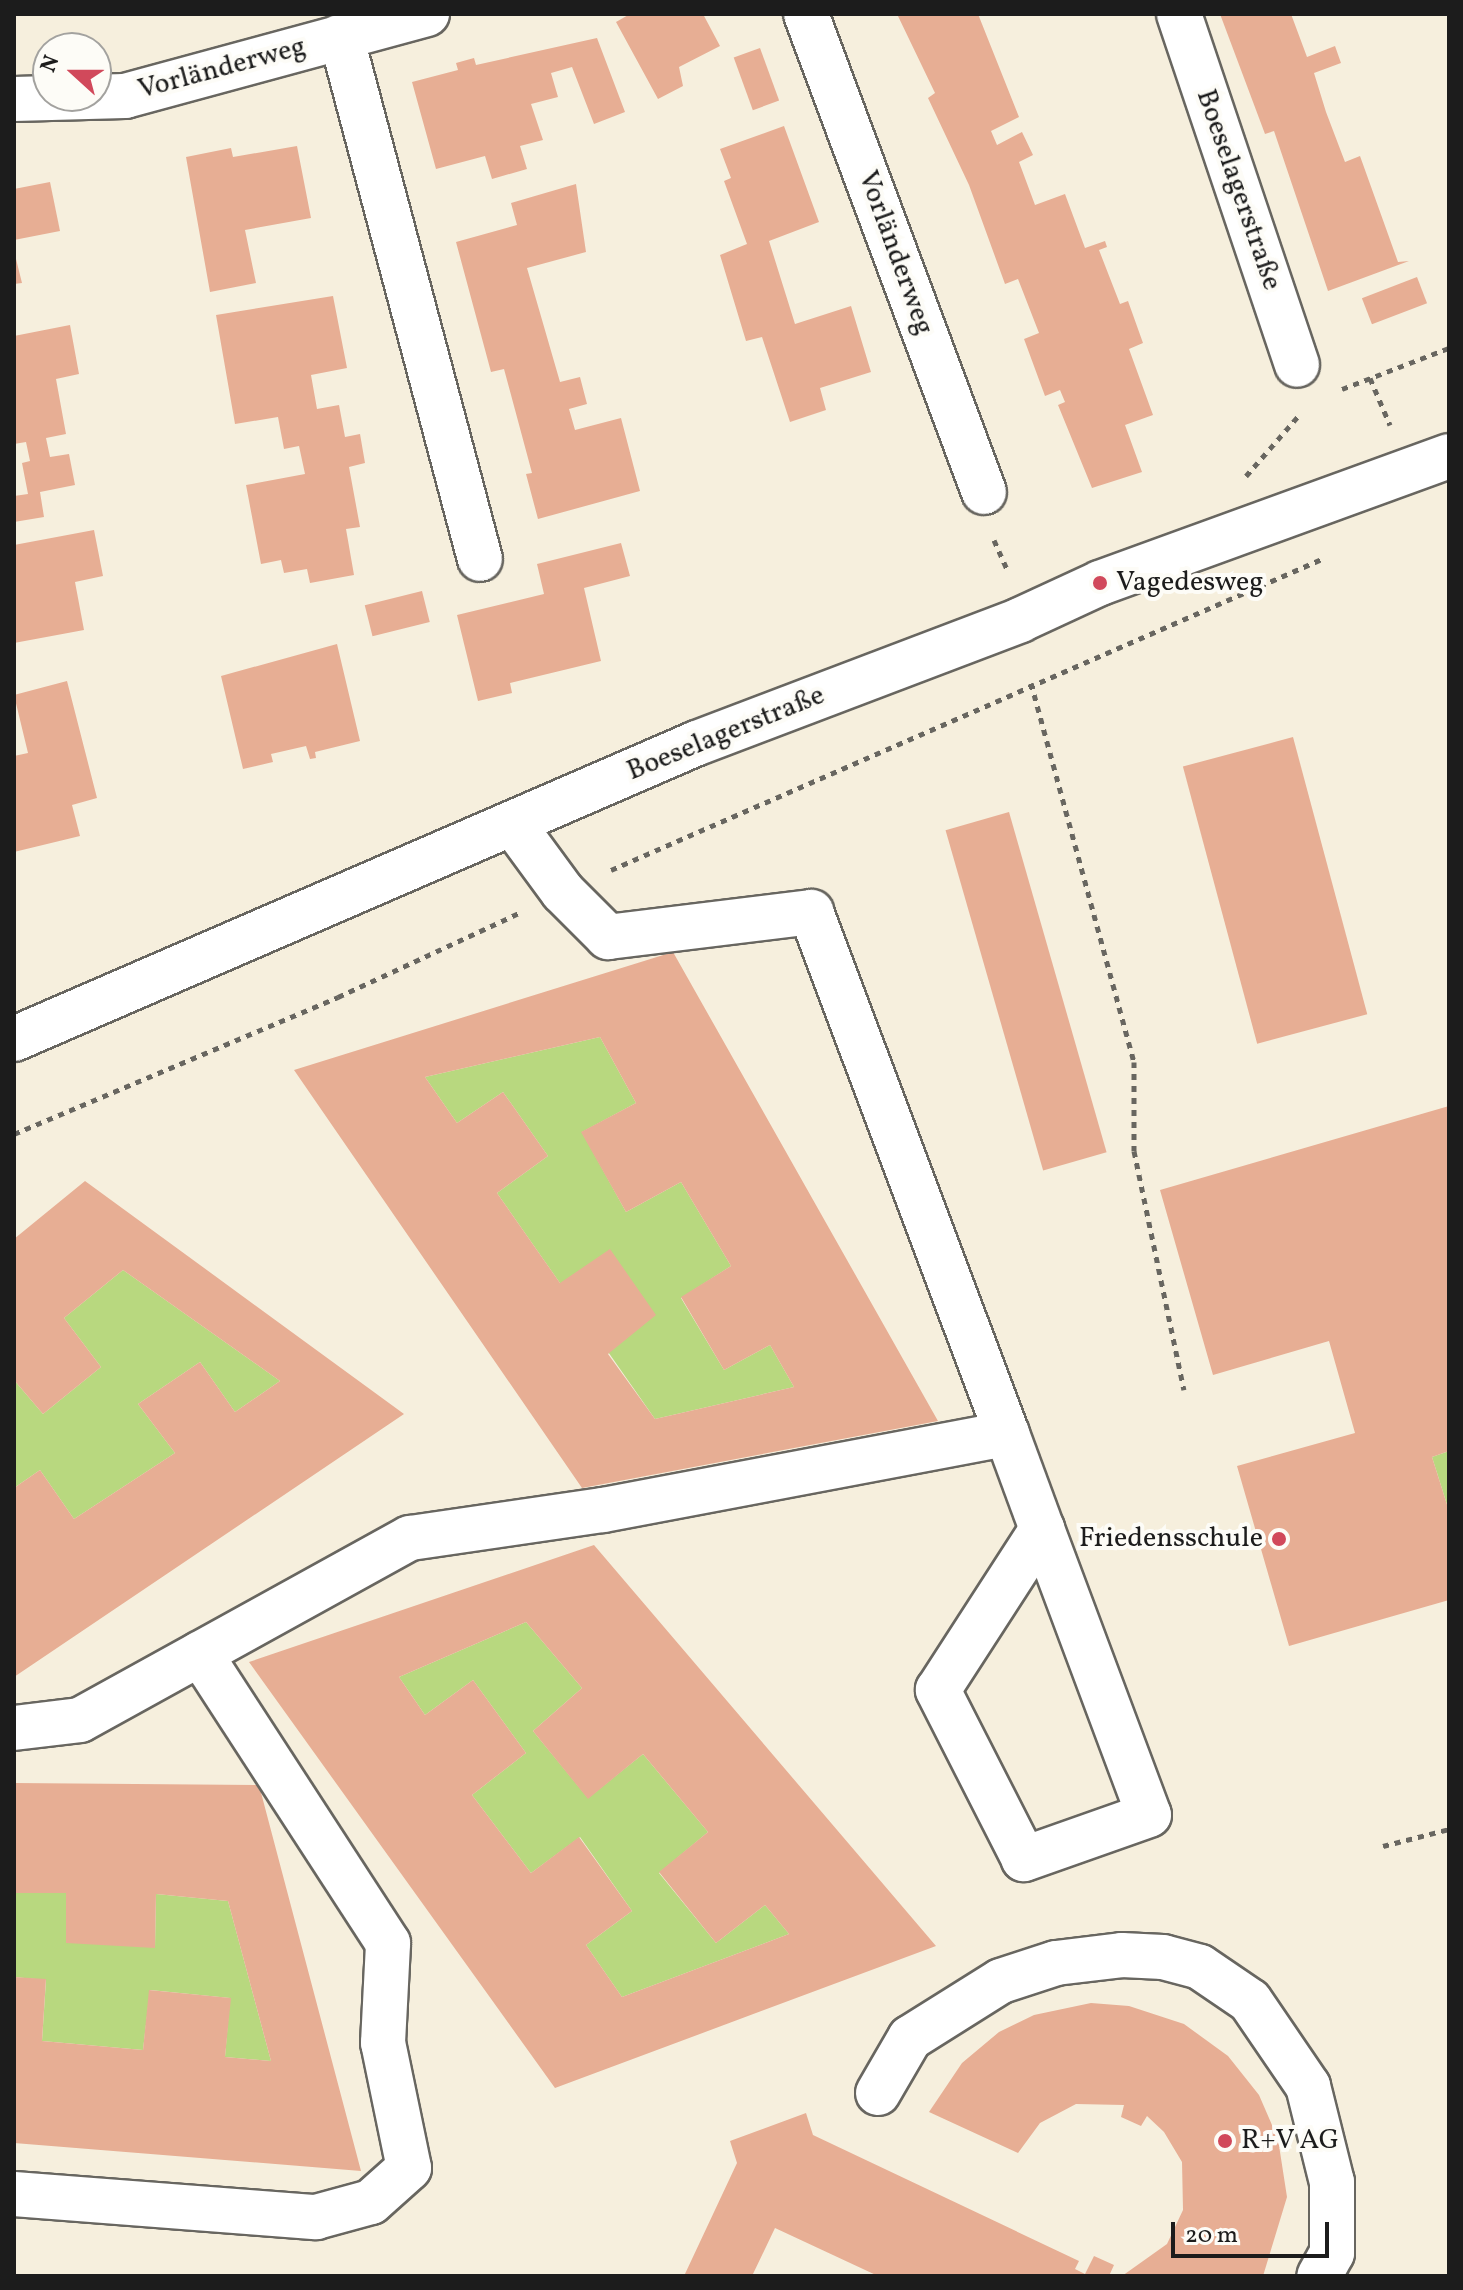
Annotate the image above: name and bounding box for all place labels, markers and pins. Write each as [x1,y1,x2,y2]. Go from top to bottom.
place label: Vagedesweg [1116,566,1264,600]
marker: Vagedesweg [1091,574,1109,592]
place label: Friedensschule [1079,1522,1263,1556]
marker: Friedensschule [1270,1530,1288,1548]
place label: R+V AG [1241,2124,1340,2158]
marker: R+V AG [1216,2132,1234,2150]

